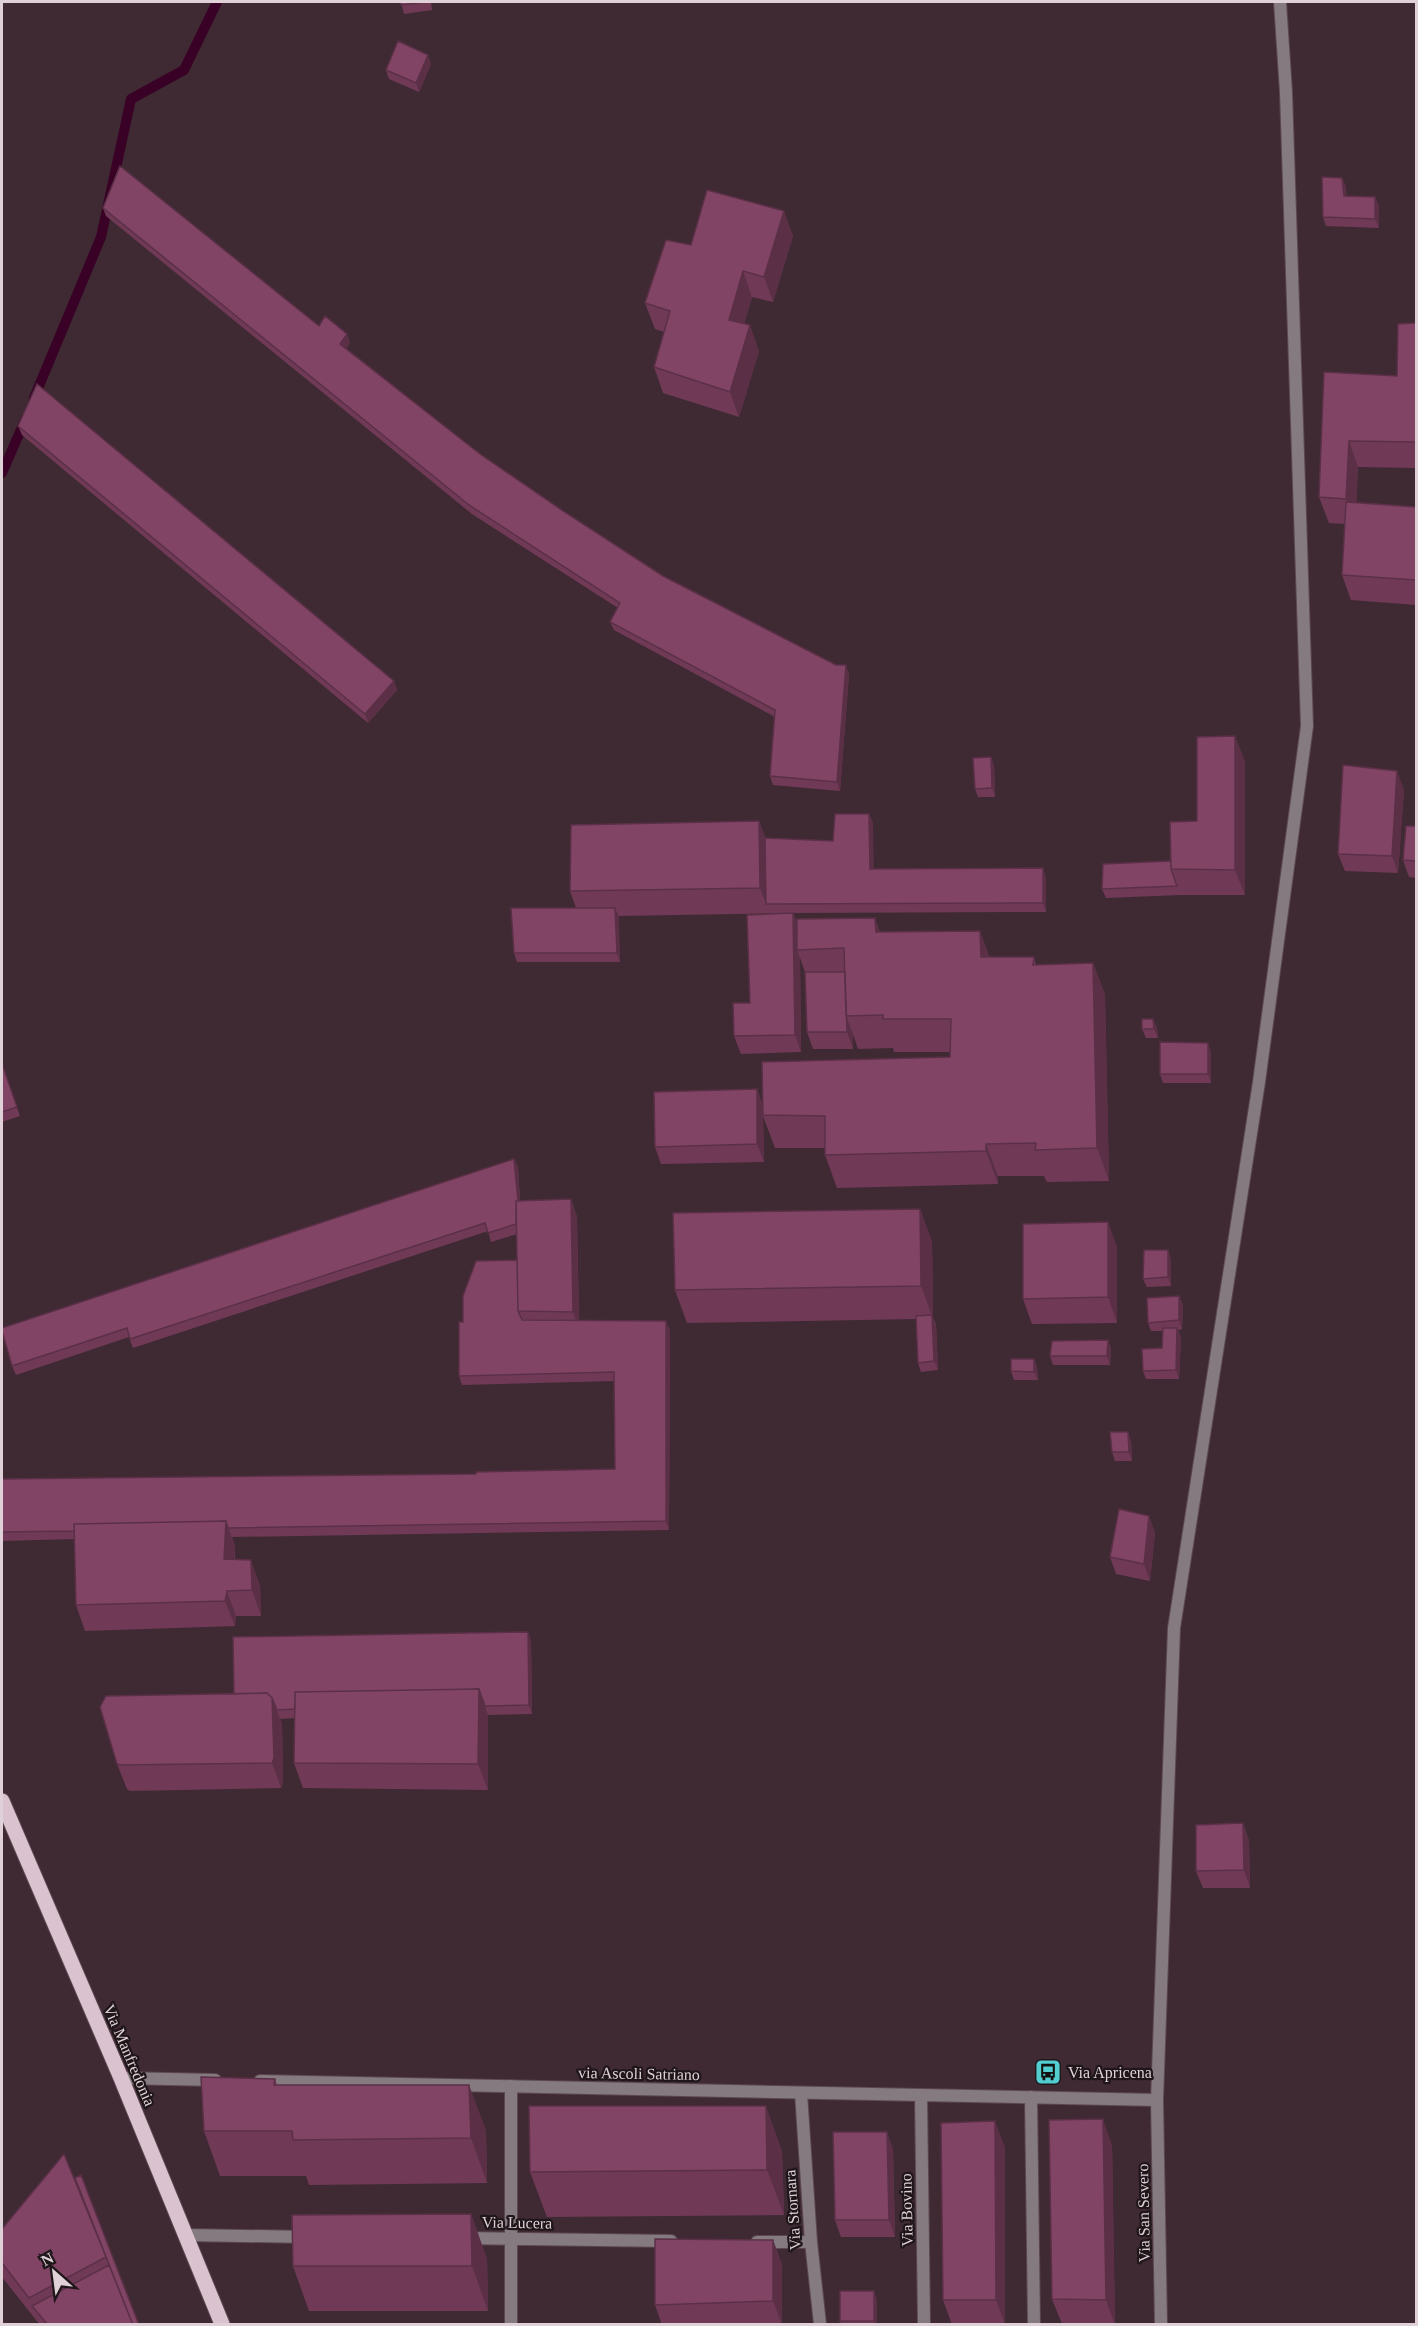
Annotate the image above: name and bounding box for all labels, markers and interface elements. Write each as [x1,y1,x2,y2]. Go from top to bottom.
street label: Via Manfredonia [100,2002,159,2109]
bus stop icon: Via Apricena [1033,2057,1063,2087]
street label: via Ascoli Satriano [578,2064,700,2083]
place label: Via Apricena [1068,2064,1152,2082]
street label: Via San Severo [1134,2164,1153,2262]
street label: Via Stornara [781,2169,804,2251]
street label: Via Bovino [897,2173,916,2247]
street label: Via Lucera [482,2213,552,2232]
north arrow [24,2242,84,2302]
text: N [38,2249,57,2269]

